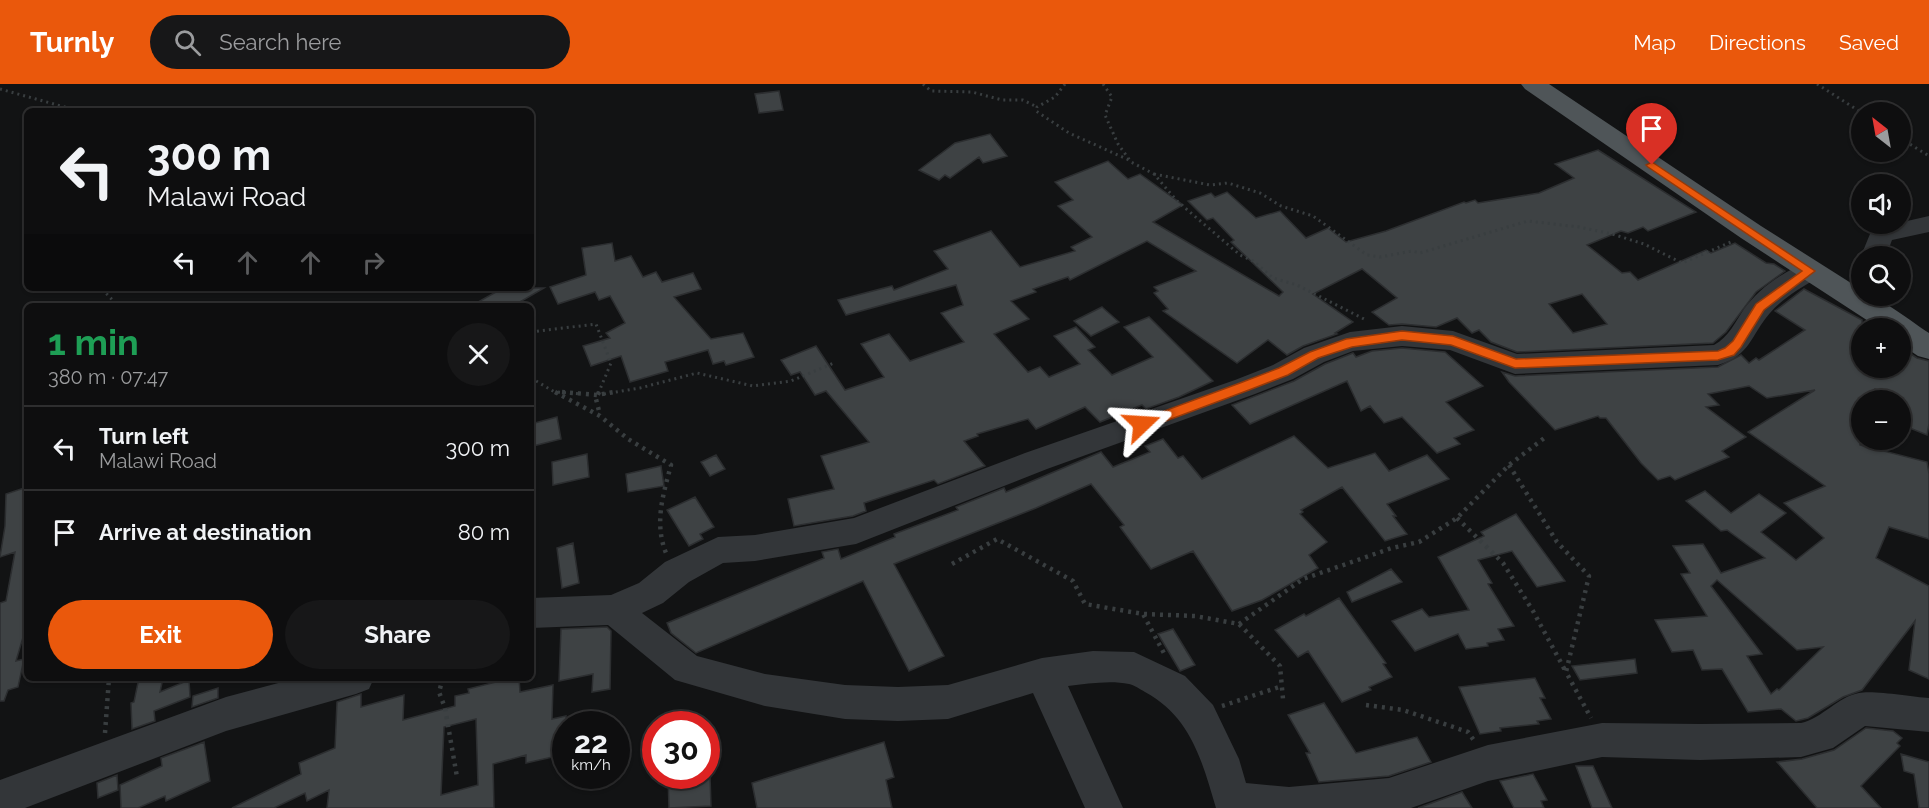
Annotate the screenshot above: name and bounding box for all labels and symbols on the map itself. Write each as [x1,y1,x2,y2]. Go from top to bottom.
north arrow [1851,102,1911,162]
pin [1626,103,1677,165]
position arrow [1110,392,1174,456]
speed limit sign: 30 [642,711,720,789]

